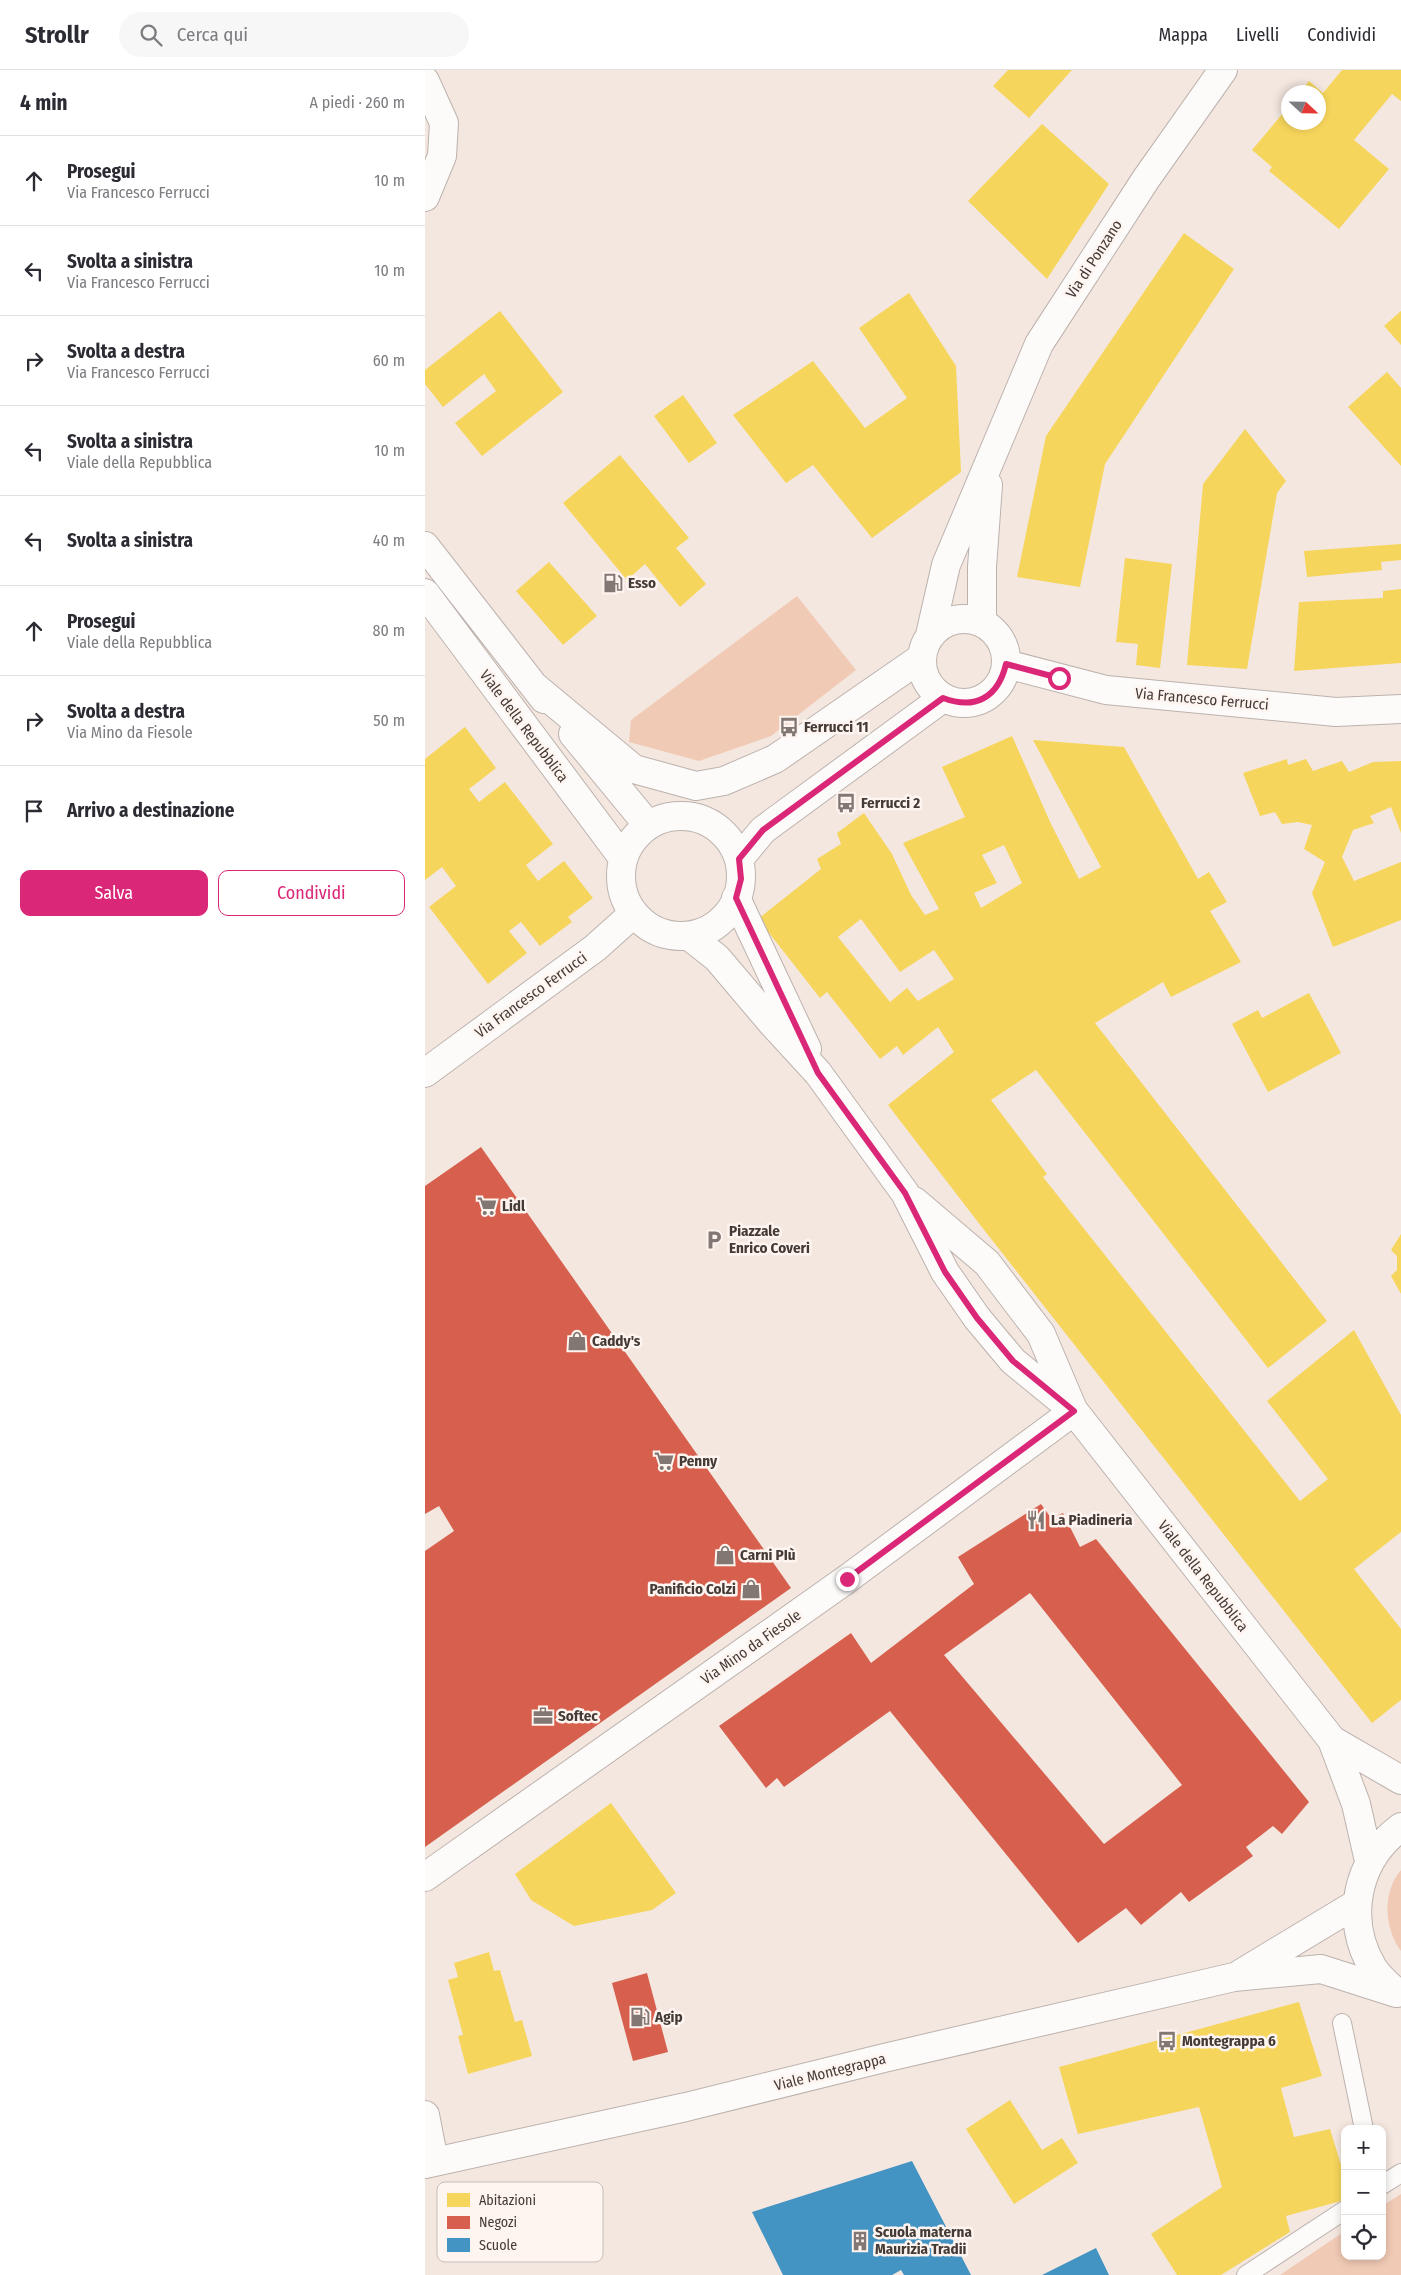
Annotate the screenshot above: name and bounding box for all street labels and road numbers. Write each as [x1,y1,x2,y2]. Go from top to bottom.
street label: Via di Ponzano [1062,216,1126,302]
street label: Viale della Repubblica [476,666,572,786]
street label: Via Francesco Ferrucci [1134,684,1270,714]
street label: Via Francesco Ferrucci [472,948,590,1042]
street label: Viale della Repubblica [1154,1517,1252,1635]
street label: Via Mino da Fiesole [698,1606,804,1688]
street label: Viale Montegrappa [772,2049,888,2095]

